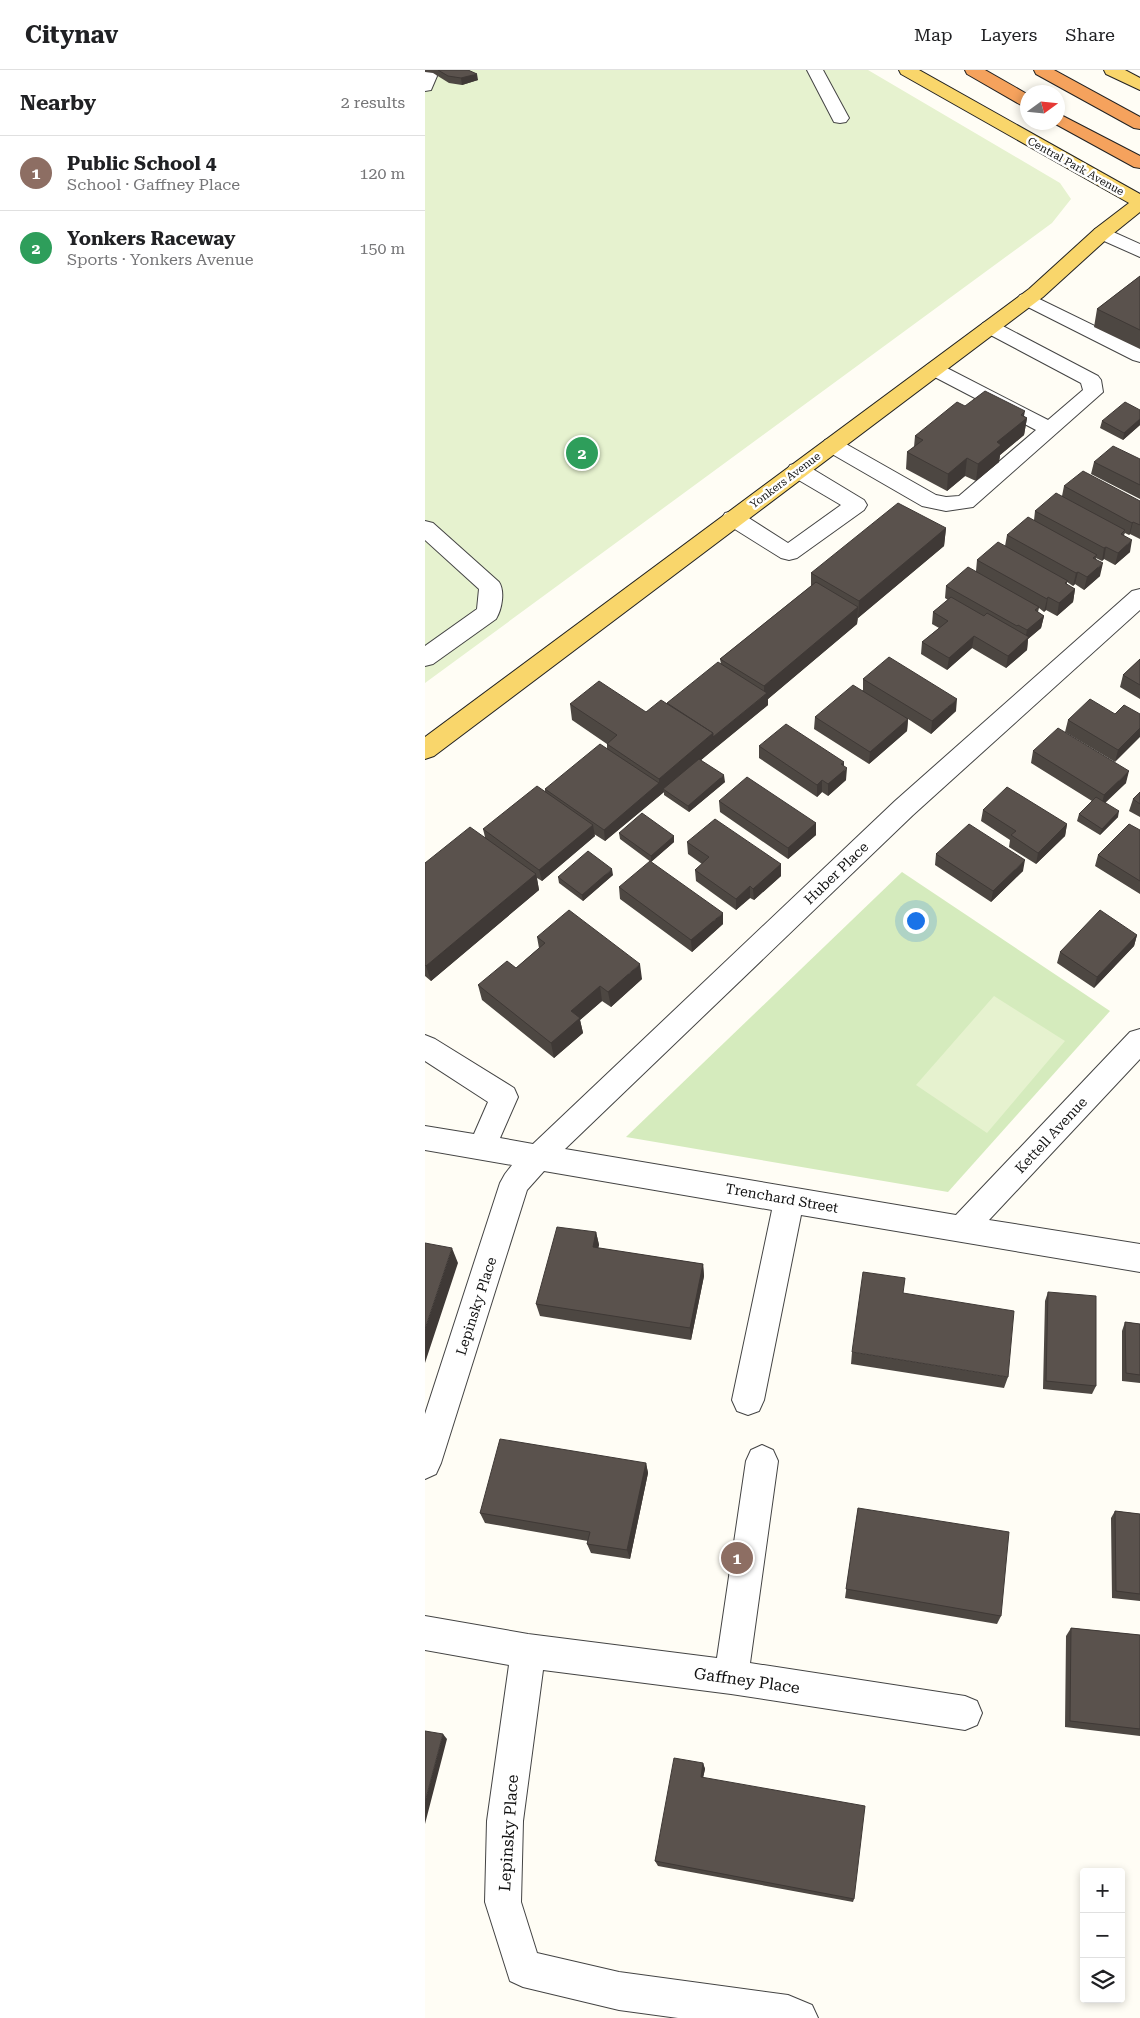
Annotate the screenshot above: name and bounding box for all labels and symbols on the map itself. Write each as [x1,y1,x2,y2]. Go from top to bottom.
north arrow [1020,85,1065,130]
street label: Central Park Avenue [1025,135,1126,198]
pin: 2 [566,434,598,472]
street label: Yonkers Avenue [747,450,823,511]
street label: Huber Place [801,838,871,907]
your location [903,908,929,934]
street label: Kettell Avenue [1012,1093,1090,1176]
street label: Trenchard Street [724,1180,840,1216]
street label: Lepinsky Place [453,1255,500,1357]
pin: 1 [721,1539,753,1577]
street label: Gaffney Place [693,1664,801,1697]
street label: Lepinsky Place [495,1774,522,1892]

